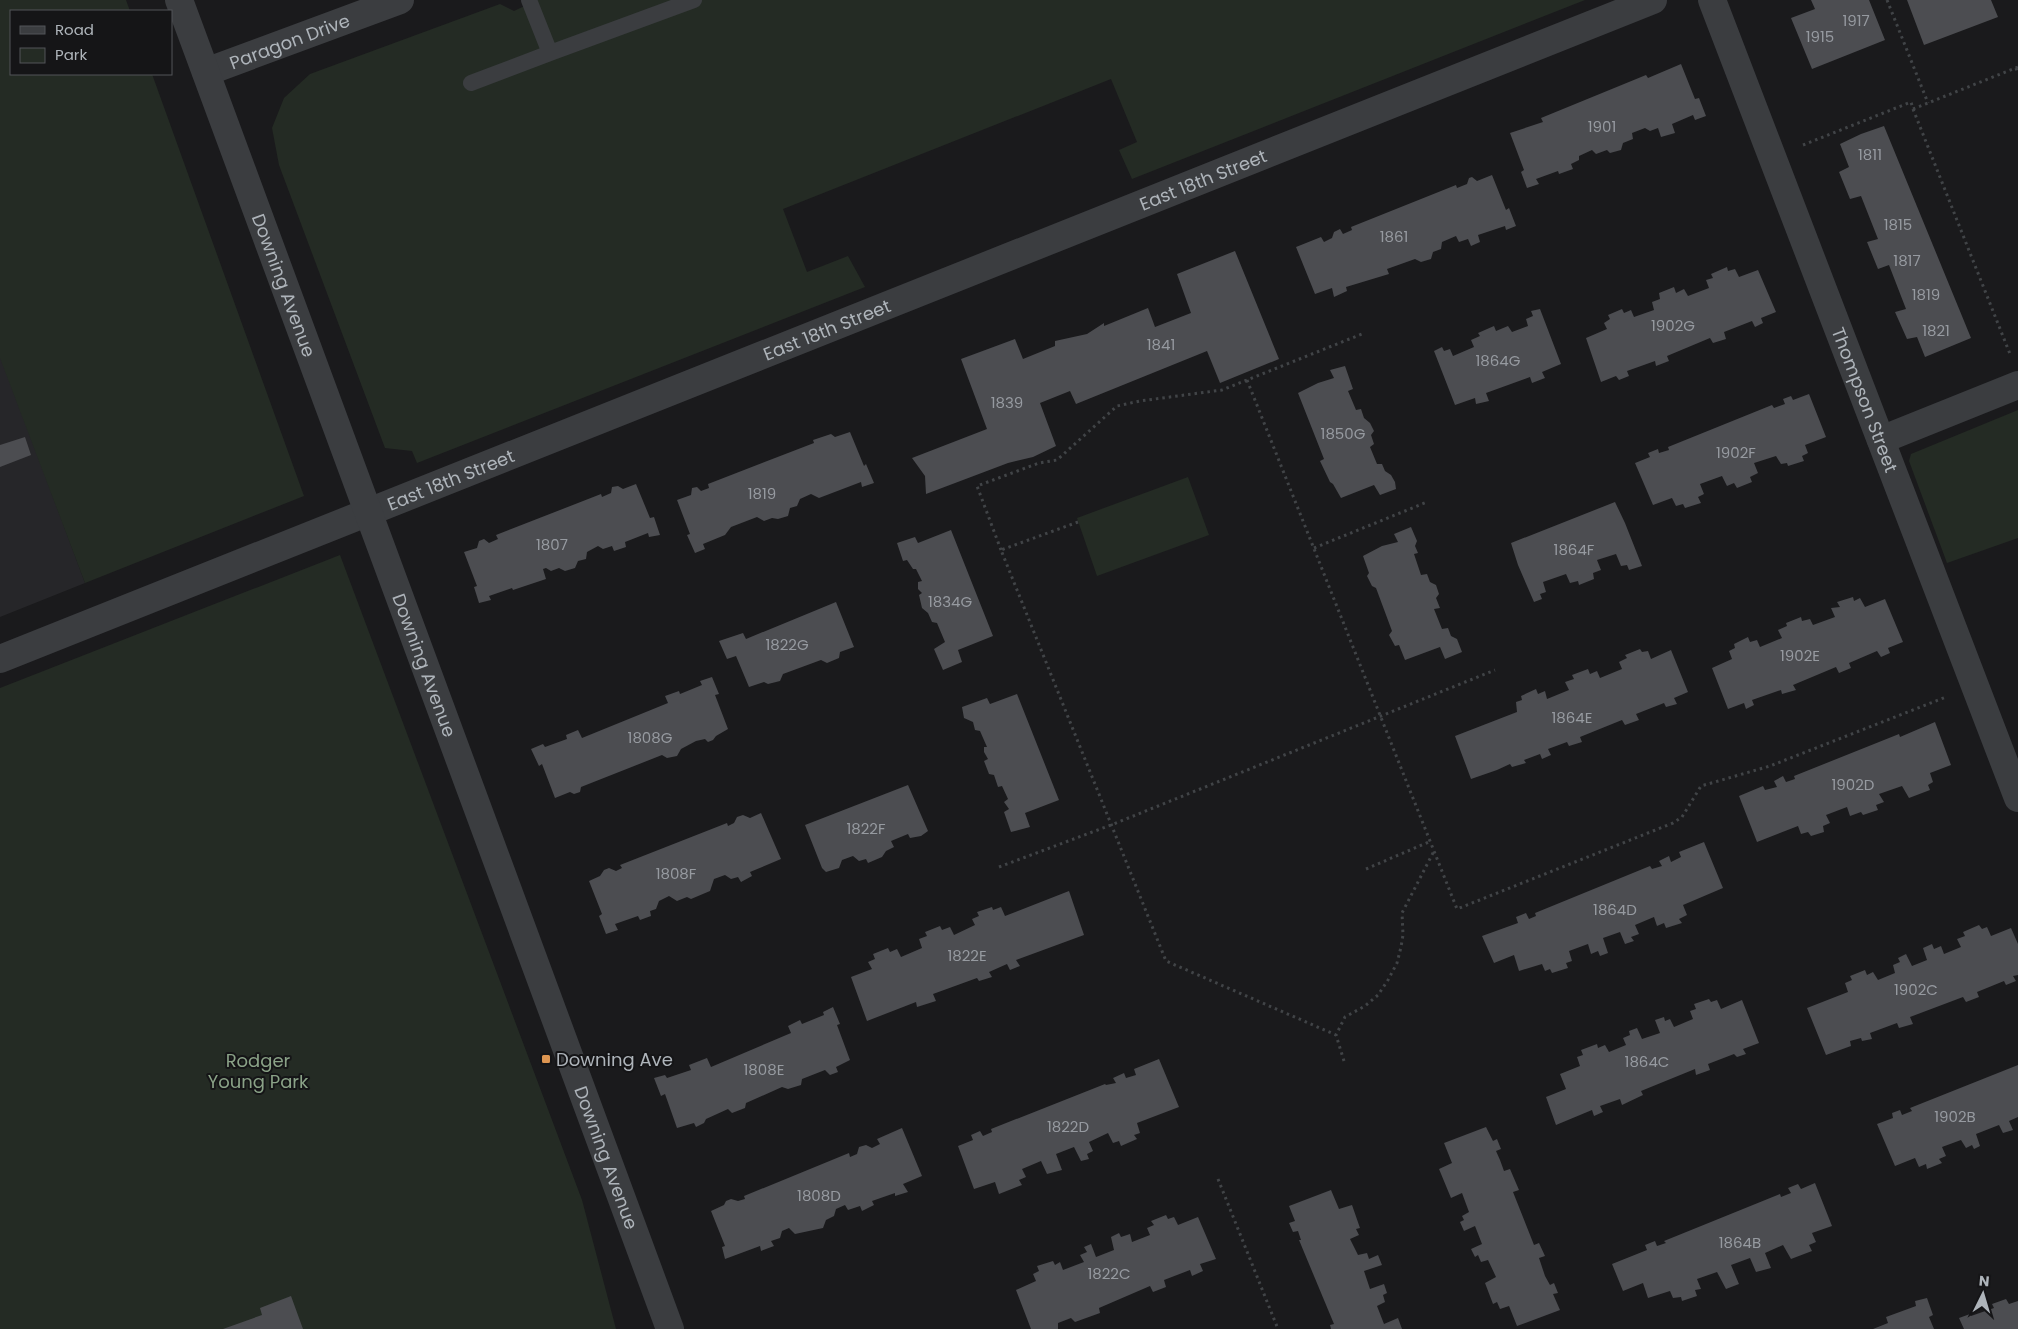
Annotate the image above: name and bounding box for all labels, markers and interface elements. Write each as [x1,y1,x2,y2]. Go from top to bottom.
street label: Paragon Drive [226,7,353,75]
legend [10,10,172,75]
house number: 1917 [1842,10,1870,31]
text: Road [55,19,94,40]
house number: 1915 [1806,26,1834,47]
text: Park [55,44,87,65]
house number: 1901 [1588,116,1616,137]
street label: East 18th Street [1136,143,1270,216]
house number: 1811 [1858,144,1882,165]
street label: Downing Avenue [246,210,322,360]
house number: 1815 [1884,214,1912,235]
house number: 1861 [1380,226,1408,247]
house number: 1817 [1893,250,1921,271]
house number: 1819 [1912,284,1940,305]
street label: East 18th Street [759,293,894,366]
house number: 1902G [1651,315,1695,336]
house number: 1821 [1922,320,1950,341]
street label: Thompson Street [1826,323,1904,476]
house number: 1841 [1147,334,1175,355]
house number: 1864G [1476,350,1521,371]
house number: 1839 [991,392,1023,413]
house number: 1850G [1321,423,1366,444]
house number: 1902F [1716,442,1756,463]
street label: East 18th Street [383,443,518,516]
house number: 1819 [748,483,776,504]
house number: 1807 [536,534,568,555]
house number: 1864F [1554,539,1595,560]
street label: Downing Avenue [387,590,463,740]
house number: 1834G [928,591,972,612]
house number: 1822G [765,634,809,655]
house number: 1902E [1780,645,1820,666]
house number: 1864E [1552,707,1592,728]
house number: 1808G [628,727,673,748]
house number: 1902D [1832,774,1874,795]
house number: 1822F [846,818,886,839]
house number: 1808F [656,863,697,884]
house number: 1864D [1593,899,1637,920]
house number: 1822E [947,945,987,966]
house number: 1902C [1894,979,1938,1000]
place label: Downing Ave [556,1047,673,1072]
park label: Rodger Young Park [208,1048,309,1094]
house number: 1864C [1625,1051,1669,1072]
marker: Downing Ave [540,1053,552,1065]
house number: 1808E [744,1059,784,1080]
street label: Downing Avenue [569,1082,645,1233]
house number: 1902B [1934,1106,1976,1127]
house number: 1822D [1047,1116,1089,1137]
house number: 1808D [797,1185,841,1206]
house number: 1864B [1719,1232,1761,1253]
house number: 1822C [1087,1263,1131,1284]
north arrow [1958,1269,2008,1319]
text: N [1978,1271,1990,1291]

